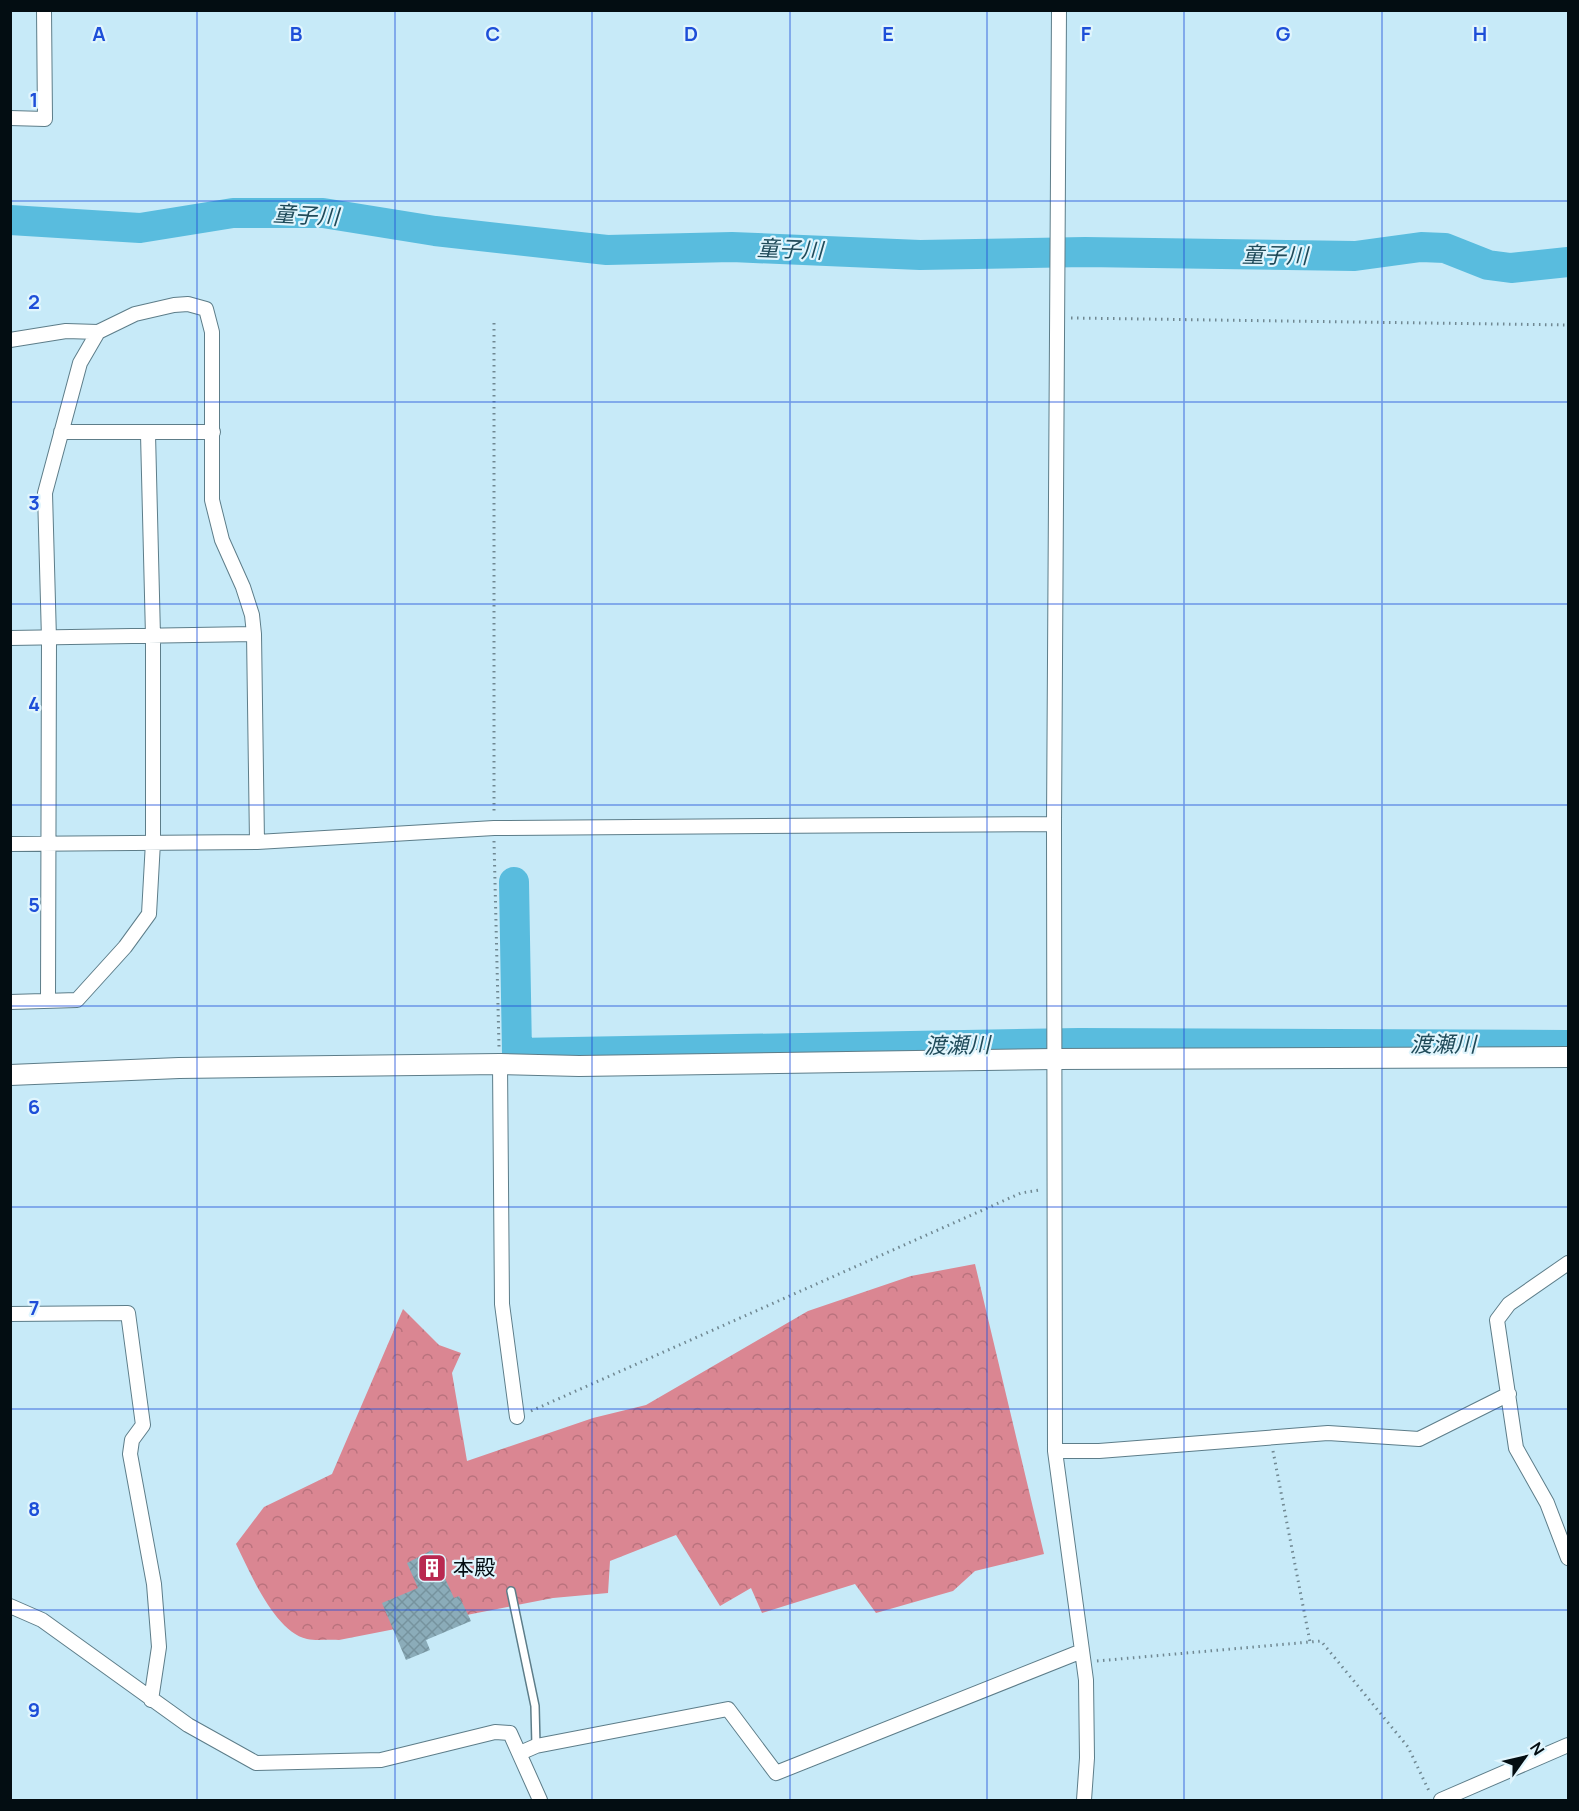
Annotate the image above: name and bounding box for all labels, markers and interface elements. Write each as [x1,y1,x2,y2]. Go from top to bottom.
text: A [92,20,106,47]
text: B [290,20,303,47]
text: C [486,20,500,47]
text: D [684,20,698,47]
text: E [882,20,894,47]
text: F [1081,20,1092,47]
text: G [1276,20,1291,47]
text: H [1473,20,1487,47]
text: 1 [30,86,38,113]
water label: 童子川 [272,198,342,232]
water label: 童子川 [756,233,825,265]
water label: 童子川 [1242,239,1310,271]
text: 2 [28,288,40,315]
text: 3 [28,489,40,516]
text: 4 [28,690,40,717]
text: 5 [28,891,40,918]
water label: 渡瀬川 [924,1029,992,1061]
water label: 渡瀬川 [1410,1029,1478,1059]
text: 6 [28,1093,40,1120]
text: 7 [29,1294,39,1321]
text: 8 [28,1495,40,1522]
building icon: 本殿 [416,1552,448,1584]
place label: 本殿 [453,1553,495,1581]
text: 9 [28,1696,40,1723]
north arrow [1495,1727,1555,1787]
text: N [1525,1738,1550,1760]

